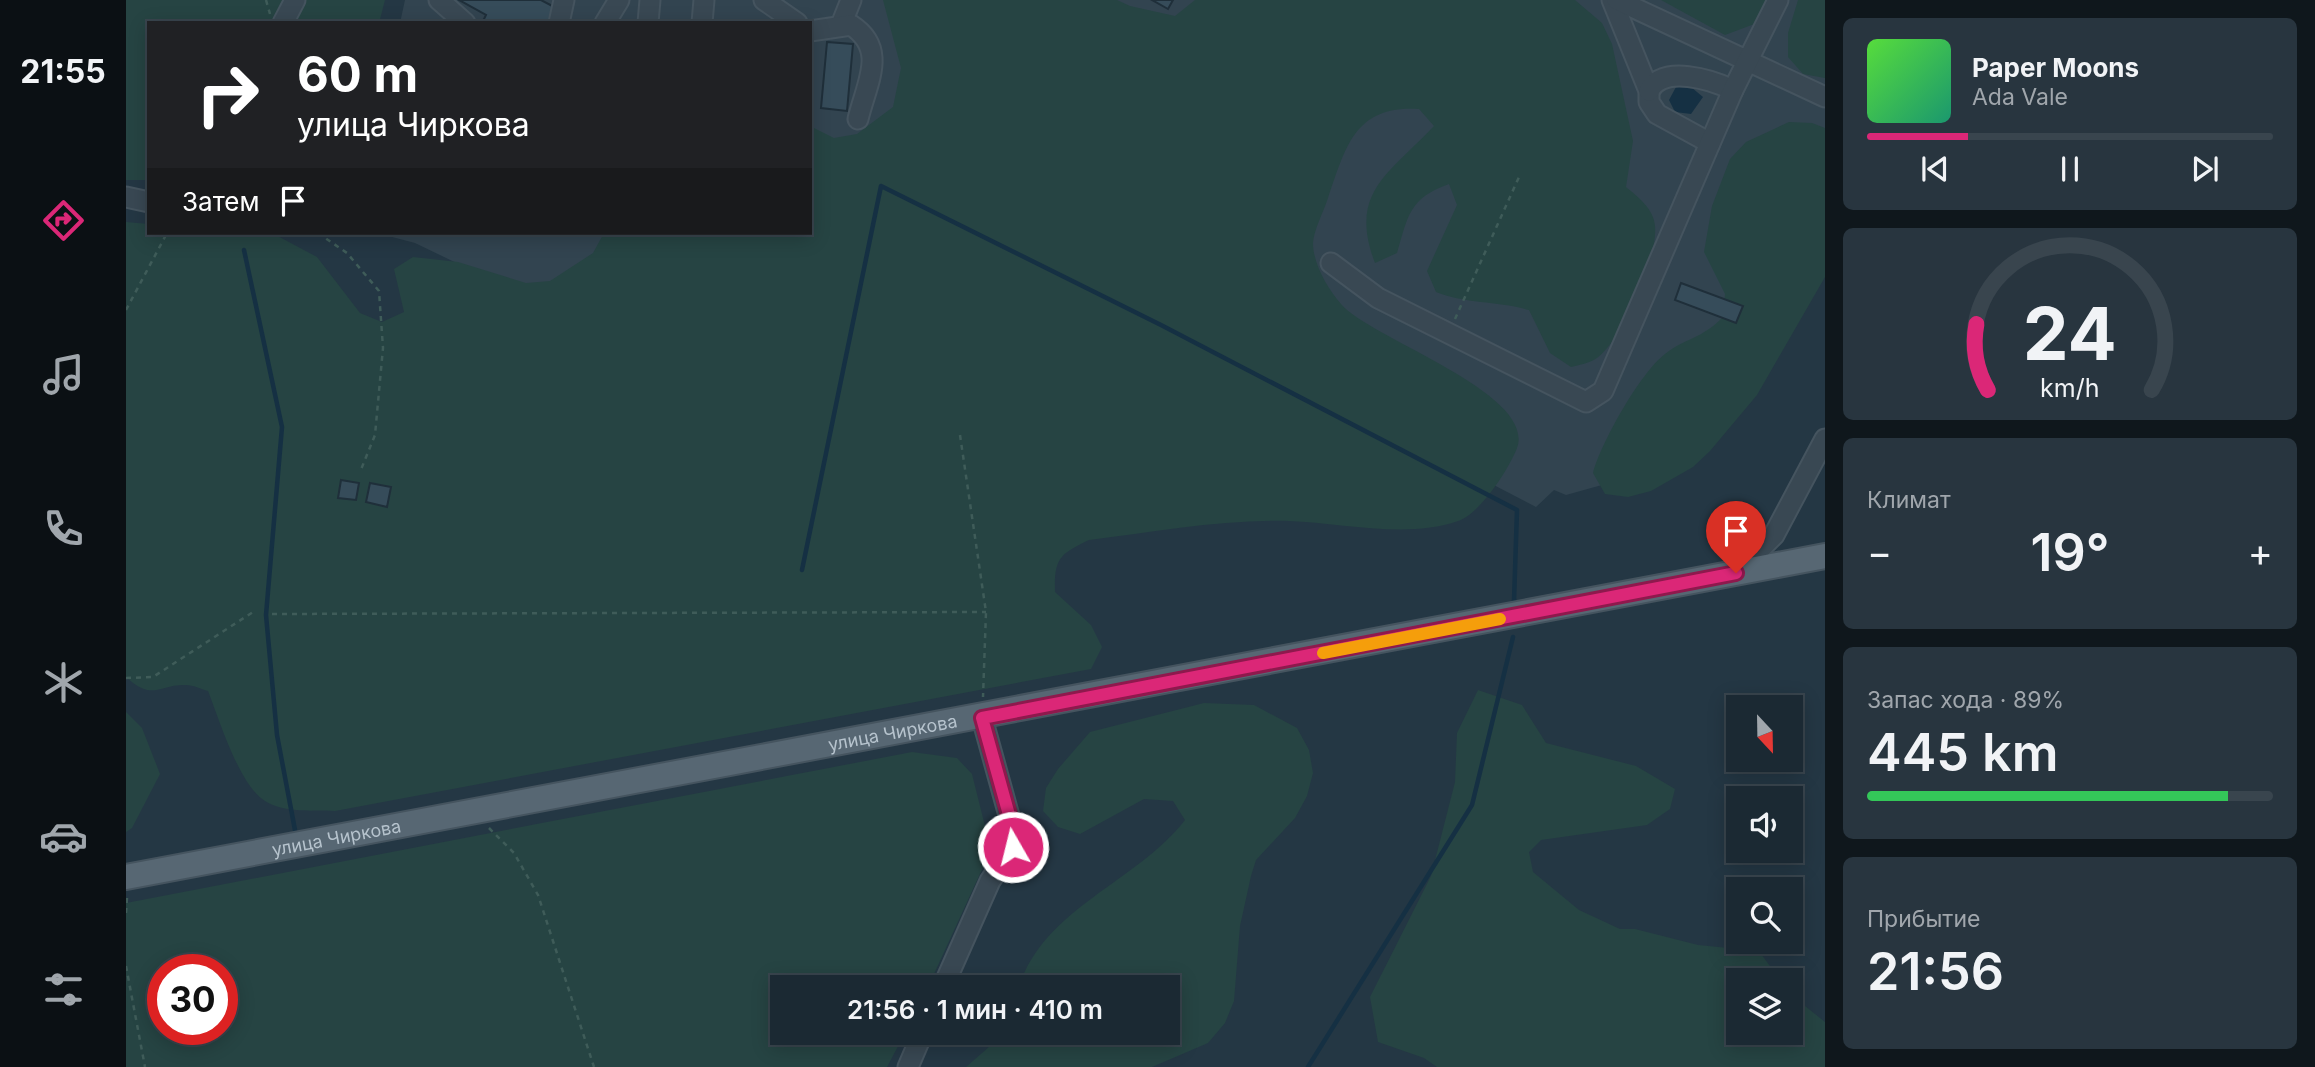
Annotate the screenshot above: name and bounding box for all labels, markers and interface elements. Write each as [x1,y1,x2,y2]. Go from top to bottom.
text: 60 m [297,45,418,104]
icon: right [182,49,273,140]
text: 21:55 [20,52,106,91]
text: Paper Moons [1972,52,2139,83]
text: Ada Vale [1972,83,2068,111]
text: улица Чиркова [297,105,530,144]
icon: previous [1916,150,1954,188]
icon: pause [2051,150,2089,188]
icon: next [2186,150,2224,188]
icon: arrive [274,182,312,220]
text: Затем [182,186,260,217]
icon: directions [39,196,88,245]
text: 24 [2023,289,2117,378]
icon: music [39,350,88,399]
text: km/h [2040,372,2100,402]
text: Климат [1867,486,1951,514]
pin [1706,501,1766,573]
icon: phone [39,504,88,553]
icon: arrive [1717,512,1755,550]
text: 19° [2030,521,2110,584]
text: − [1867,529,1892,575]
text: + [2248,529,2273,575]
icon: climate [39,658,88,707]
text: Запас хода · 89% [1867,686,2064,714]
north arrow [1726,695,1802,772]
map controls [1726,695,1803,1045]
street label: улица Чиркова [826,710,959,755]
text: 445 km [1867,721,2059,784]
button: sound [1726,786,1803,863]
position arrow [976,810,1050,884]
icon: car [39,812,88,861]
street label: улица Чиркова [270,815,403,860]
button: search [1726,877,1803,954]
text: Прибытие [1867,905,1980,933]
text: 21:56 [1867,940,2004,1003]
speed limit sign: 30 [147,954,238,1045]
icon: filters [39,965,88,1014]
button: layers [1726,968,1803,1045]
text: 21:56 · 1 мин · 410 m [847,994,1103,1025]

